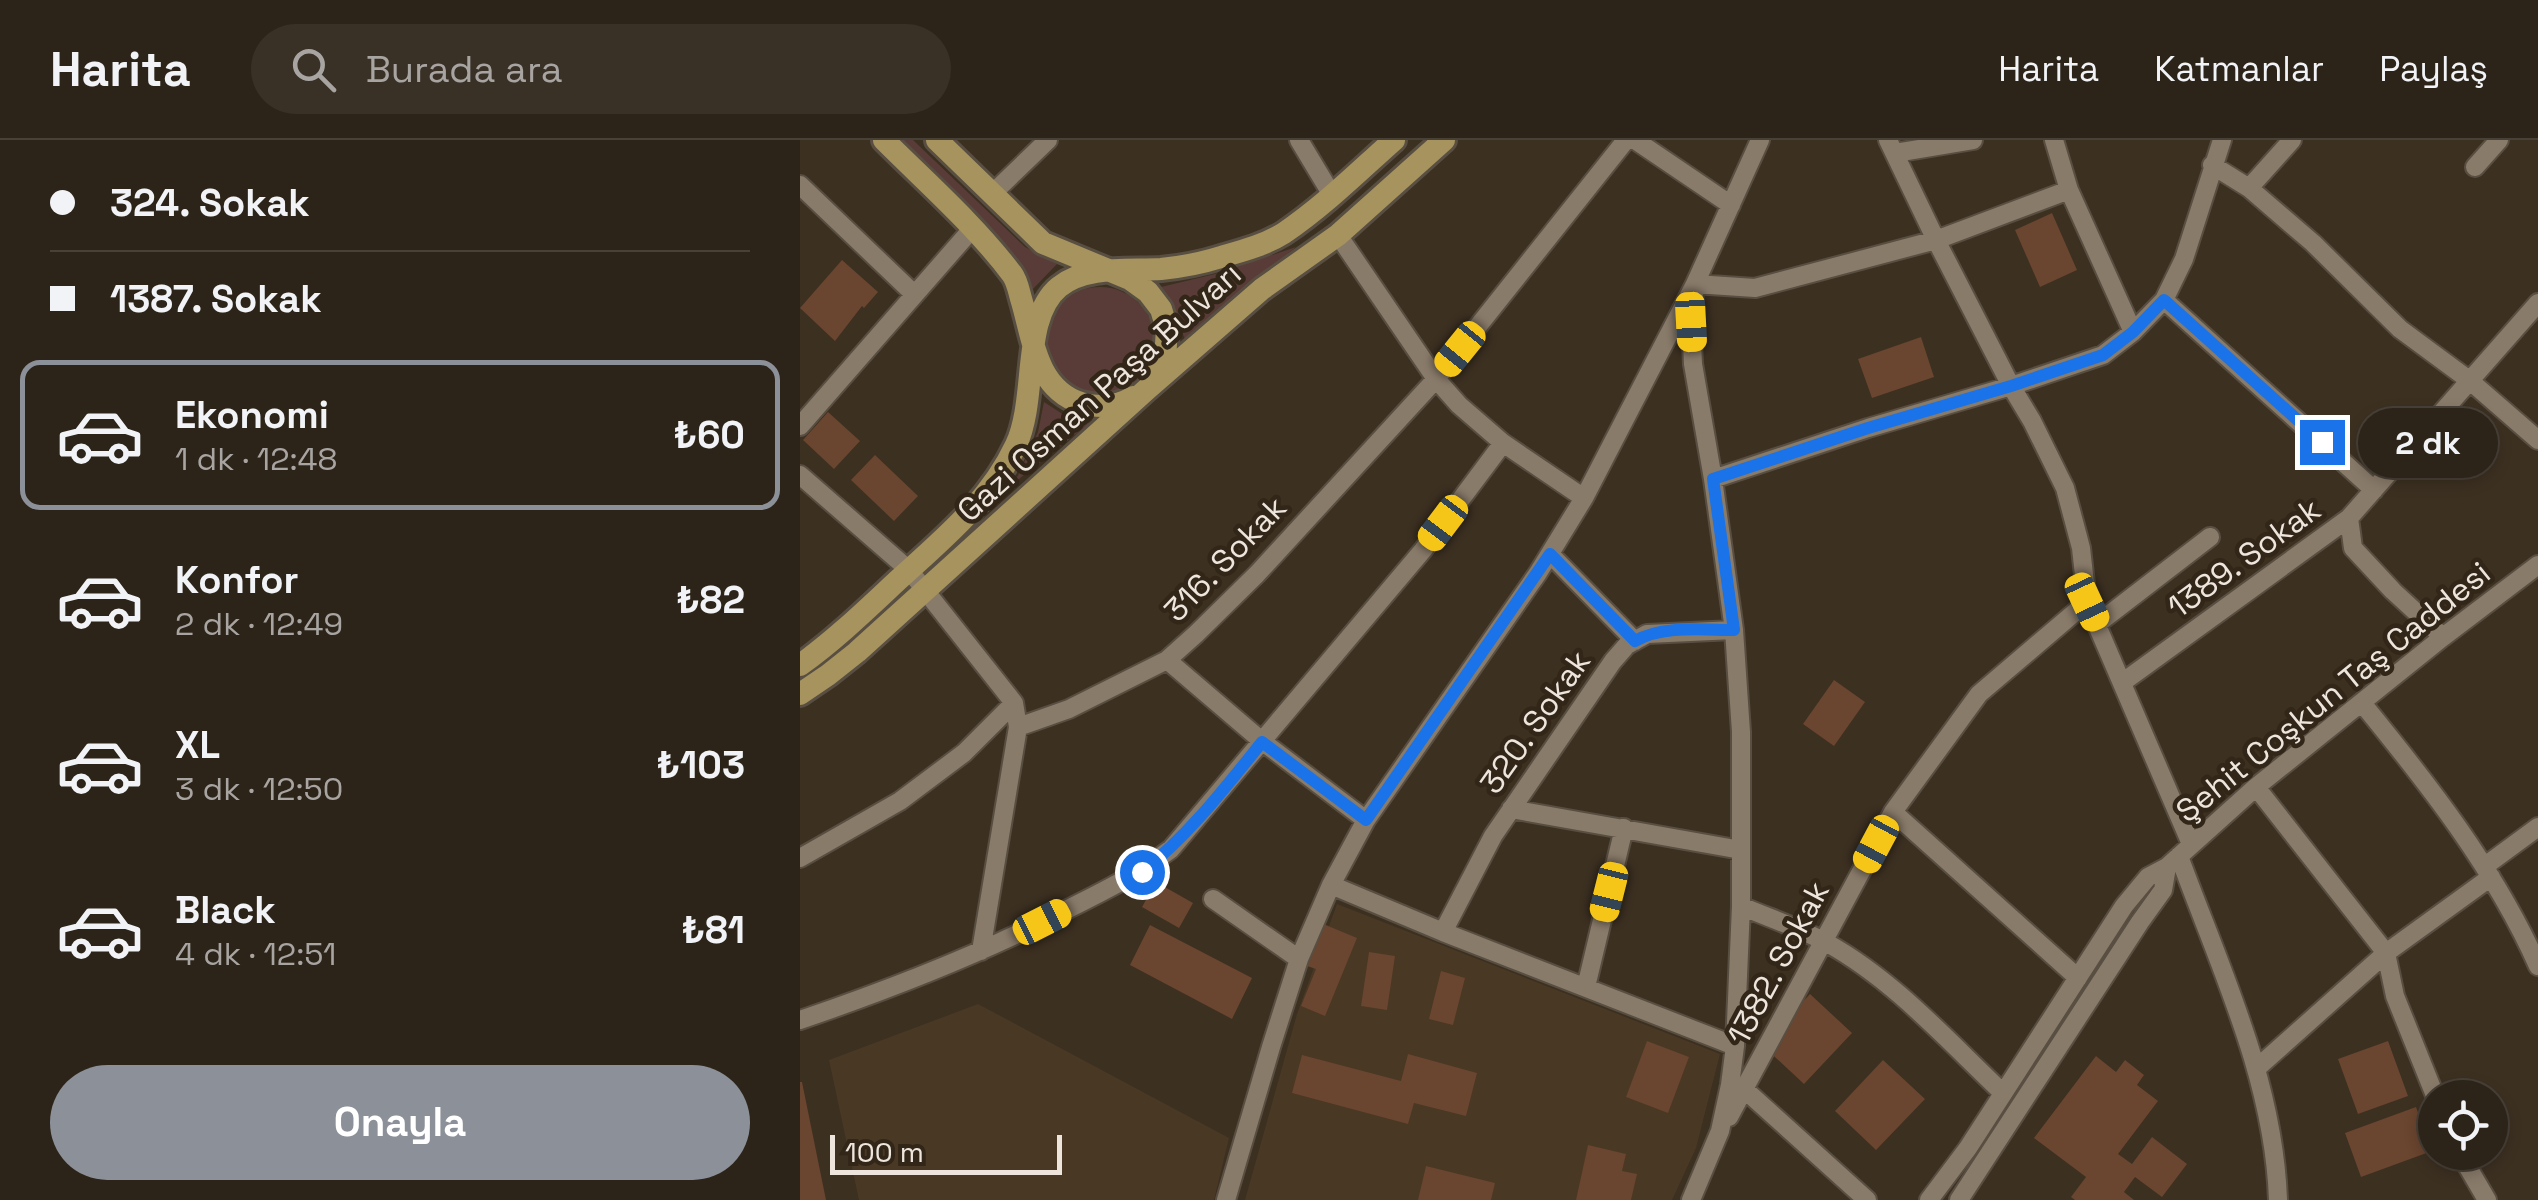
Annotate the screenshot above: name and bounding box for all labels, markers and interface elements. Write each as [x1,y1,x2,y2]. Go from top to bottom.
search box [251,24,951,114]
text: Harita [50,39,191,100]
icon: search [286,42,341,97]
text: Burada ara [366,45,563,93]
text: Harita [1998,47,2099,91]
text: Katmanlar [2154,47,2324,91]
text: Paylaş [2379,47,2488,91]
text: 324. Sokak [110,179,310,227]
street label: Gazi Osman Paşa Bulvarı [949,254,1249,530]
text: 1387. Sokak [110,275,322,323]
car [1674,291,1708,353]
car [1429,316,1491,382]
icon: car [55,390,145,480]
text: Ekonomi [175,391,329,439]
callout: 2 dk [2357,407,2497,477]
text: ₺60 [673,411,745,459]
route end [2300,420,2345,465]
text: 2 dk [2395,423,2461,463]
text: 1 dk · 12:48 [175,439,338,479]
street label: 316. Sokak [1155,488,1295,630]
street label: 1389. Sokak [2160,489,2328,627]
car [1413,490,1473,556]
street label: Şehit Coşkun Taş Caddesi [2168,553,2498,831]
icon: car [55,555,145,645]
text: Konfor [175,556,299,604]
car [2061,568,2113,636]
text: ₺82 [676,576,745,624]
text: 2 dk · 12:49 [175,604,343,644]
street label: 320. Sokak [1471,643,1599,801]
icon: car [55,720,145,810]
text: XL [175,721,220,769]
text: ₺103 [657,741,745,789]
text: 3 dk · 12:50 [175,769,343,809]
car [1849,810,1903,878]
route start [1120,850,1165,895]
car [1587,859,1631,925]
street label: 1382. Sokak [1718,875,1838,1051]
icon: car [55,885,145,975]
text: Black [175,886,276,934]
car [1008,895,1076,949]
text: ₺81 [682,906,745,954]
text: 4 dk · 12:51 [175,934,336,974]
button: Onayla [50,1065,750,1180]
map controls [2418,1080,2508,1170]
button: locate [2418,1080,2508,1170]
scale bar [830,1130,1062,1174]
text: 100 m [845,1134,924,1170]

